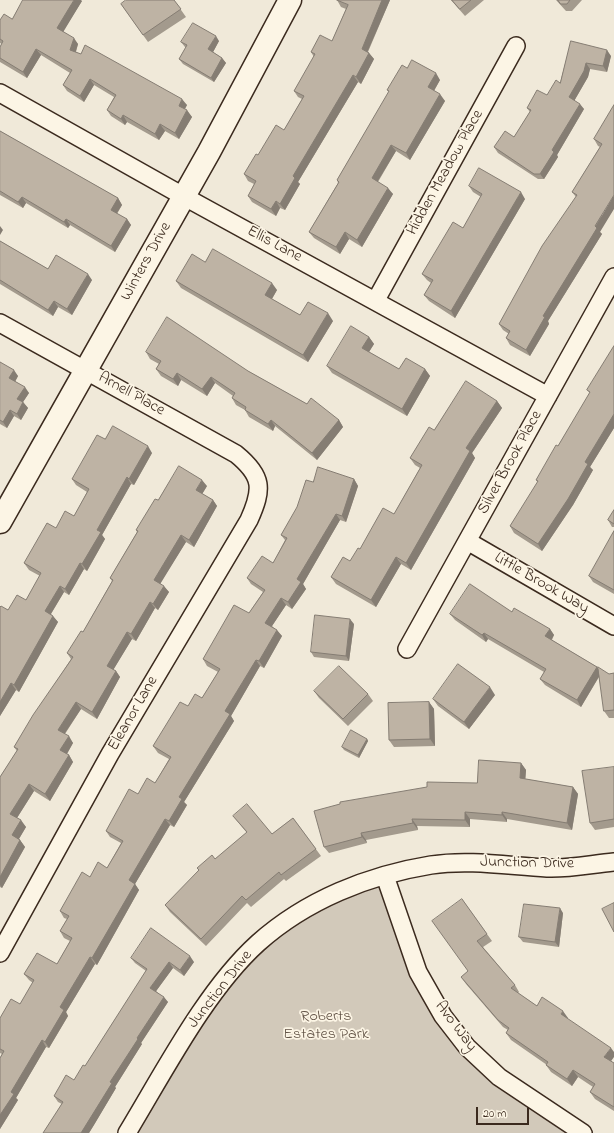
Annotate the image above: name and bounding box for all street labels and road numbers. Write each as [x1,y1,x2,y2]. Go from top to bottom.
street label: Hidden Meadow Place [404,107,488,239]
street label: Winters Drive [118,219,176,305]
street label: Ellis Lane [243,223,305,267]
street label: Arnell Place [94,369,168,421]
street label: Silver Brook Place [475,408,547,518]
street label: Little Brook Way [490,549,592,619]
street label: Eleanor Lane [105,673,163,755]
street label: Junction Drive [480,854,574,874]
street label: Junction Drive [185,947,257,1033]
street label: Avo Way [430,998,480,1056]

